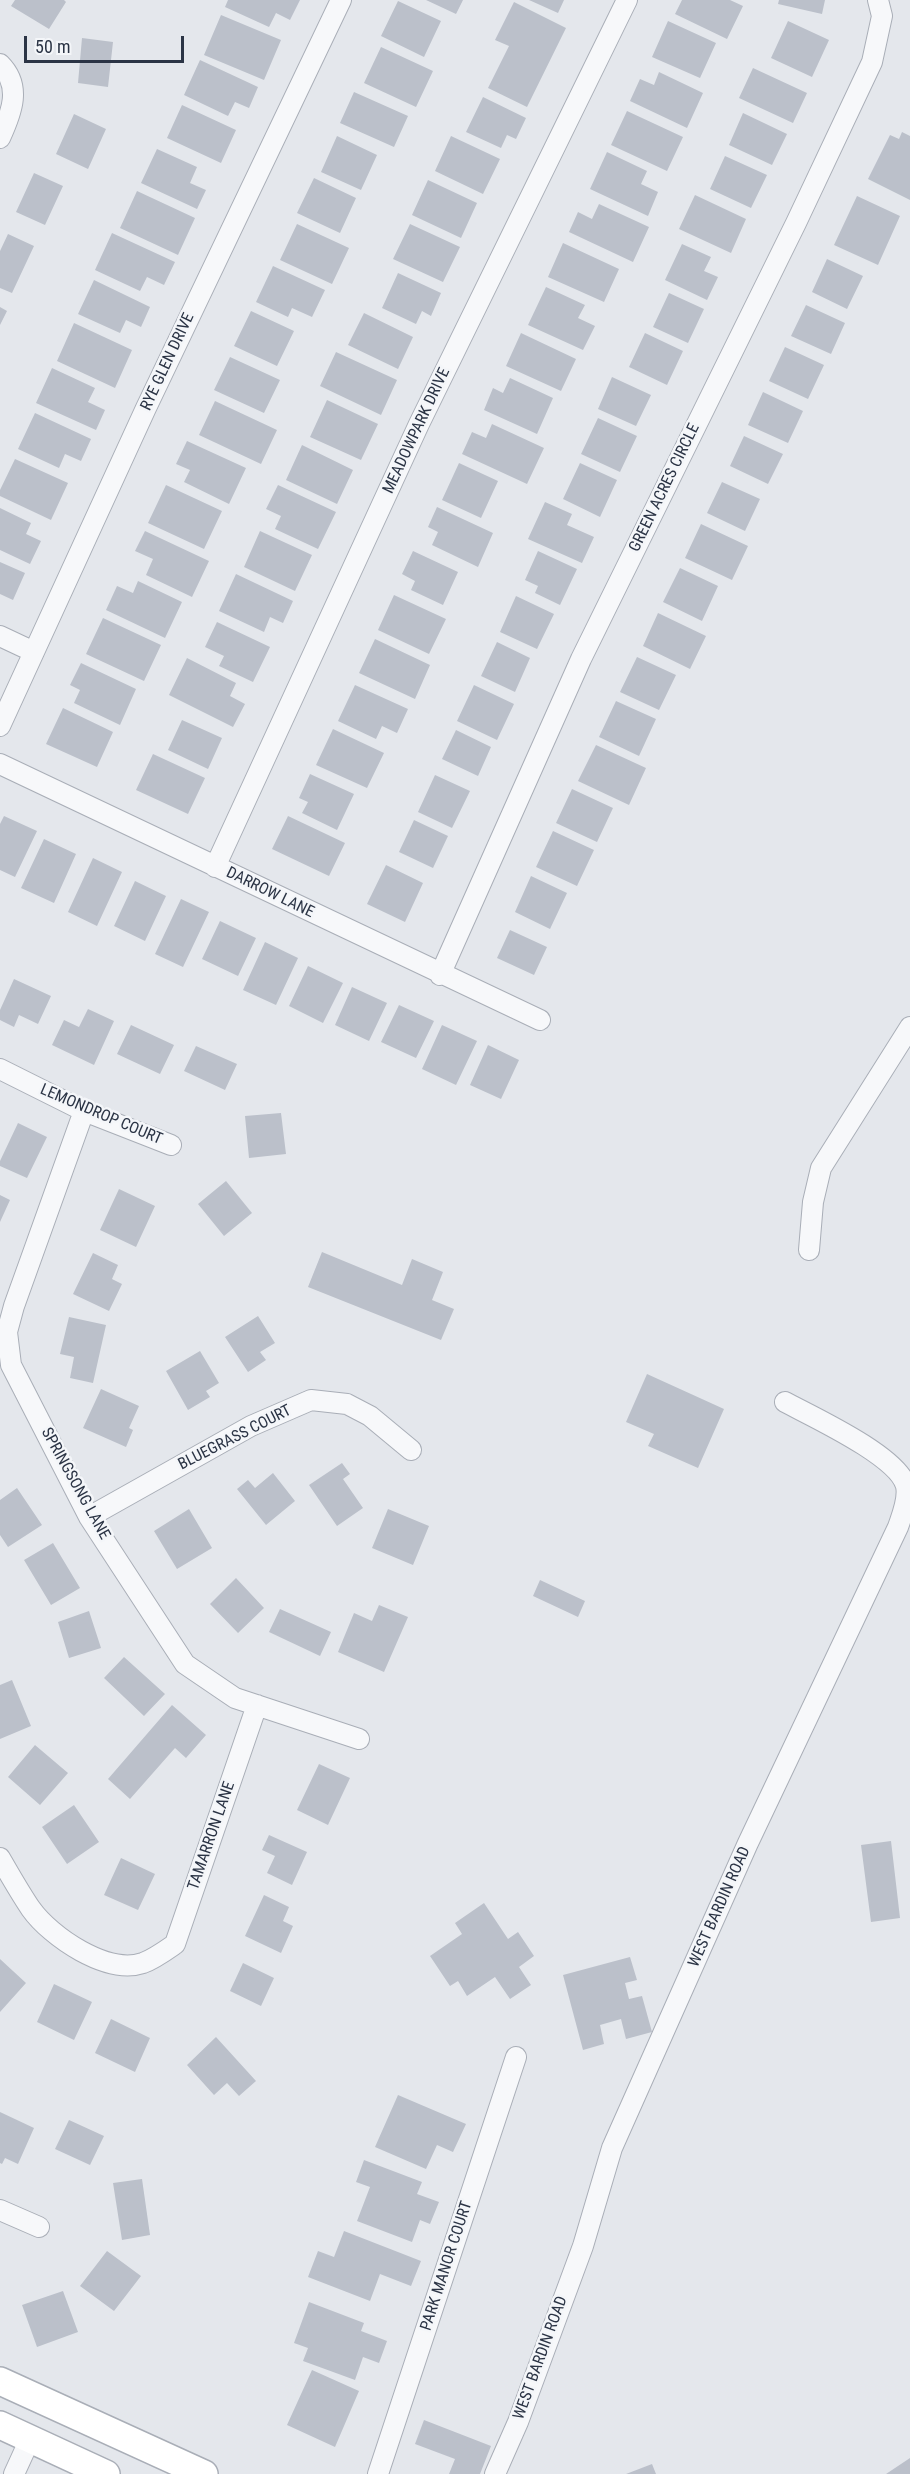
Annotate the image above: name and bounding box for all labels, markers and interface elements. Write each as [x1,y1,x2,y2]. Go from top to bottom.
scale bar [27,24,188,62]
text: 50 m [35,36,70,57]
street label: RYE GLEN DRIVE [137,310,199,414]
street label: MEADOWPARK DRIVE [379,365,455,497]
street label: GREEN ACRES CIRCLE [626,421,704,555]
street label: DARROW LANE [223,863,317,923]
street label: LEMONDROP COURT [37,1081,165,1149]
street label: BLUEGRASS COURT [175,1401,295,1475]
street label: SPRINGSONG LANE [36,1425,114,1543]
street label: TAMARRON LANE [184,1779,240,1893]
street label: WEST BARDIN ROAD [685,1844,755,1970]
street label: PARK MANOR COURT [417,2199,477,2333]
street label: WEST BARDIN ROAD [510,2294,572,2422]

